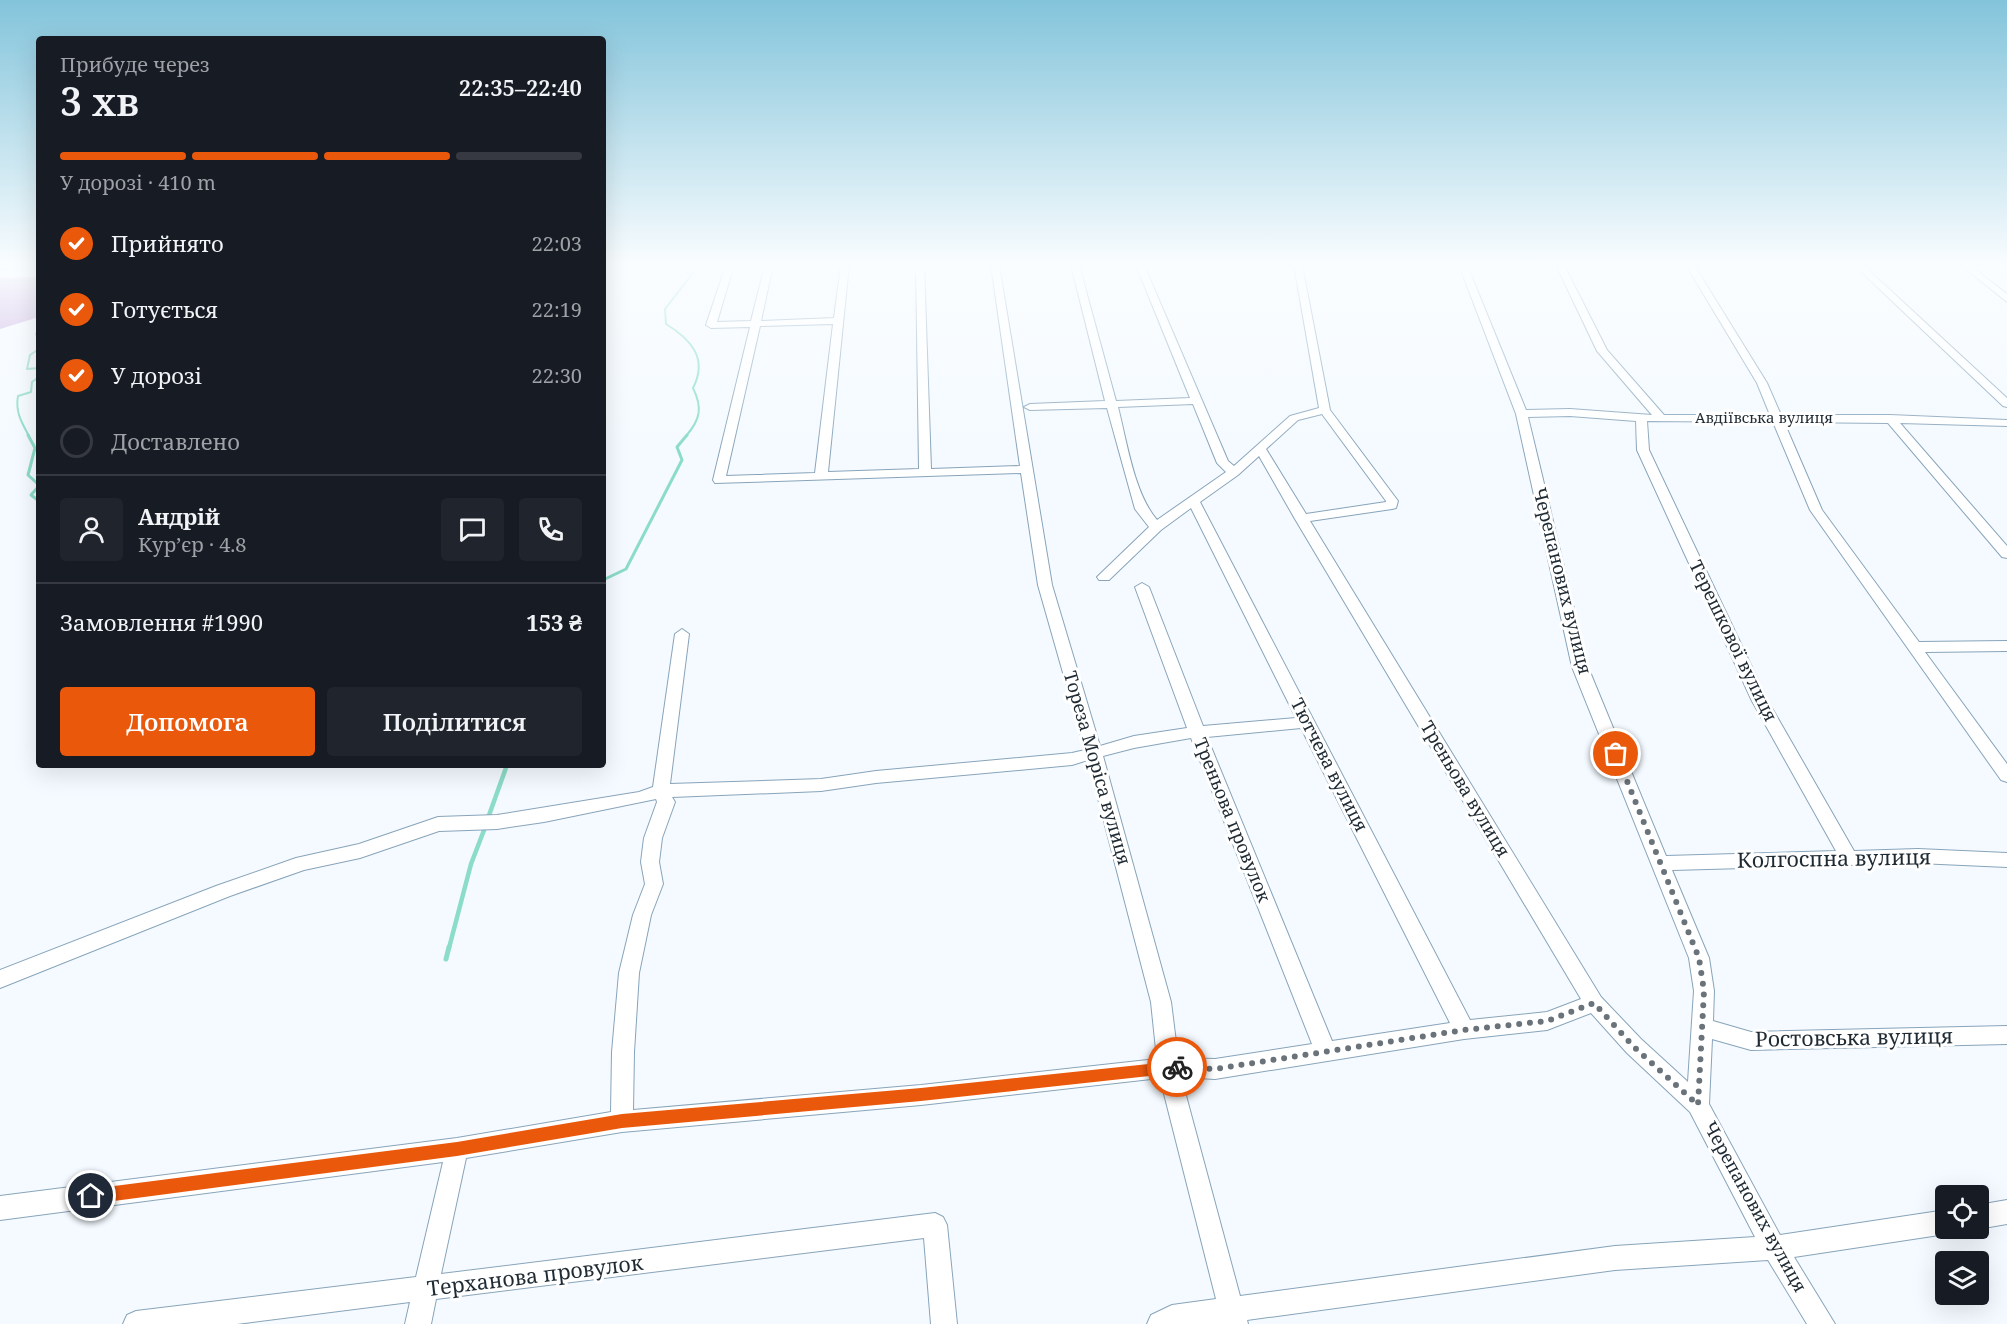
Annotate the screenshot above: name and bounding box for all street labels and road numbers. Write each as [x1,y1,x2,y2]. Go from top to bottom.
street label: Авдіївська вулиця [1695,407,1833,427]
street label: Черепанових вулиця [1528,485,1598,677]
street label: Терешкової вулиця [1684,556,1783,725]
street label: Тореза Моріса вулиця [1059,668,1137,868]
street label: Тютчева вулиця [1286,694,1374,836]
street label: Треньова вулиця [1416,716,1516,861]
street label: Треньова провулок [1189,734,1277,906]
street label: Колгоспна вулиця [1737,842,1931,874]
street label: Ростовська вулиця [1755,1021,1953,1053]
street label: Черепанових вулиця [1699,1117,1813,1296]
street label: Терханова провулок [425,1248,645,1302]

